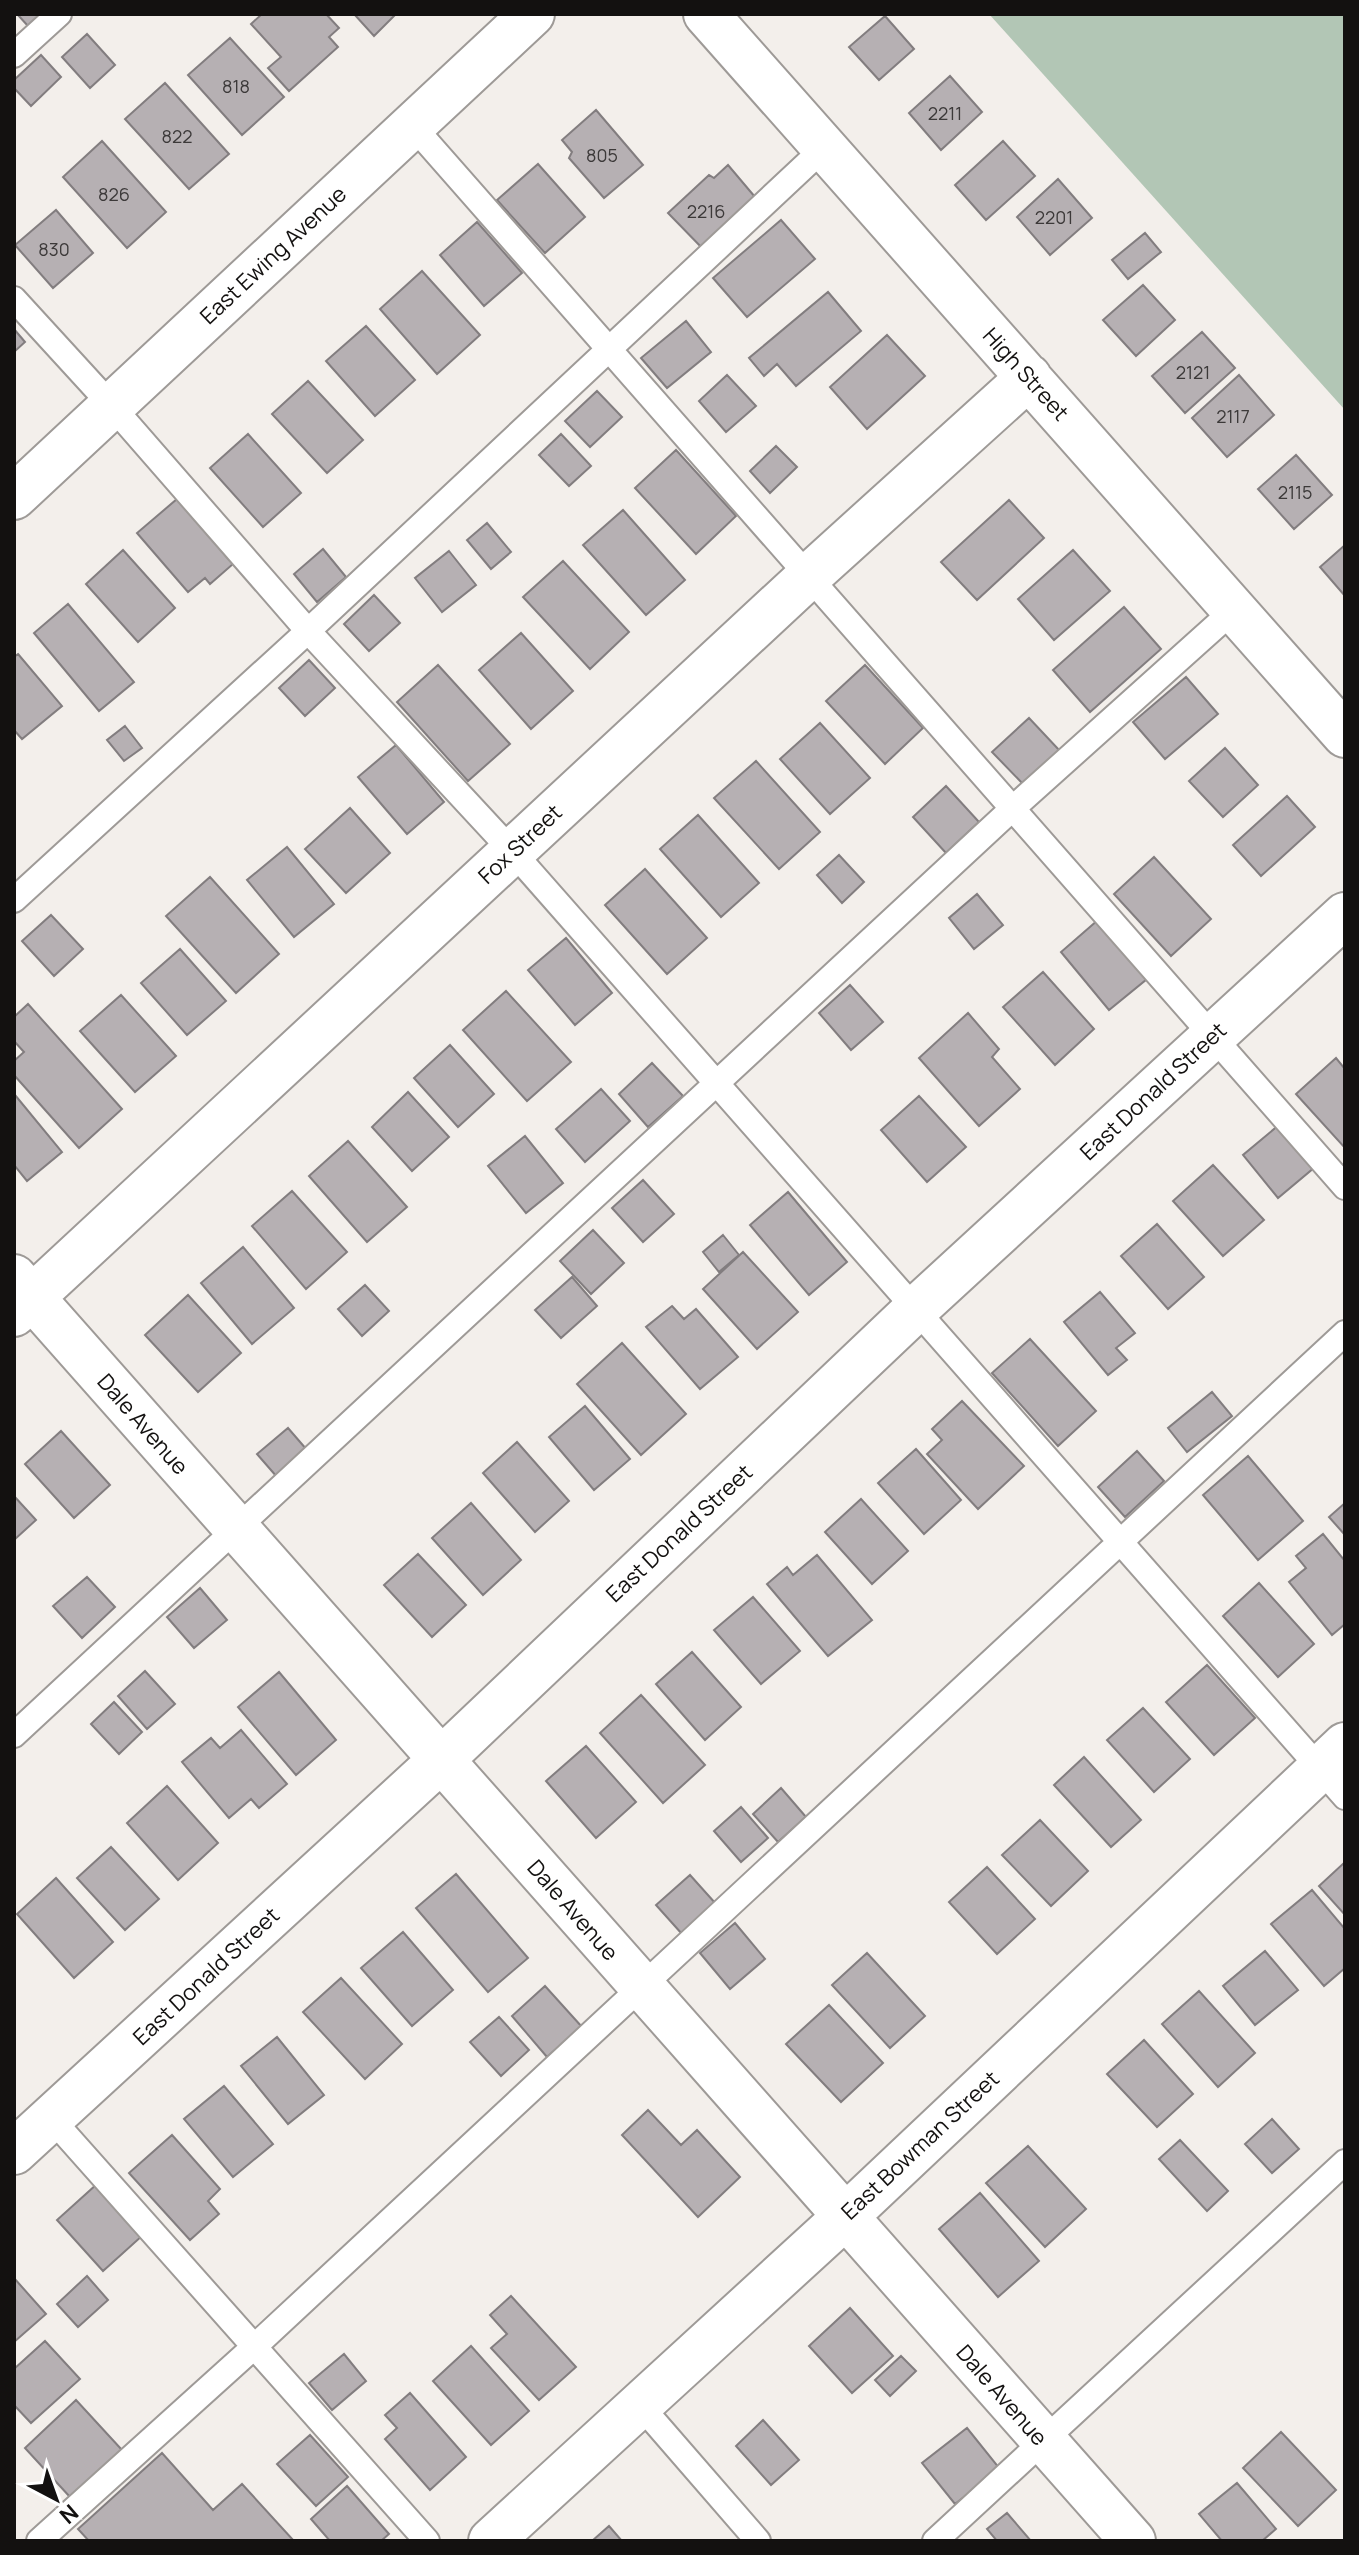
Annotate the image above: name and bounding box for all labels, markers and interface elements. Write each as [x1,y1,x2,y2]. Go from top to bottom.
house number: 818 [222,74,250,98]
house number: 2211 [928,101,962,125]
house number: 822 [162,124,192,148]
house number: 805 [586,143,618,167]
street label: East Ewing Avenue [193,179,353,331]
house number: 826 [98,182,130,206]
house number: 2216 [687,199,725,223]
house number: 2201 [1035,205,1073,229]
house number: 830 [38,237,70,261]
street label: High Street [976,321,1076,427]
house number: 2121 [1176,360,1210,384]
house number: 2117 [1216,404,1250,428]
house number: 2115 [1278,480,1312,504]
street label: Fox Street [472,797,568,890]
street label: East Donald Street [1073,1015,1233,1167]
street label: Dale Avenue [91,1367,195,1481]
street label: East Donald Street [599,1457,759,1609]
street label: Dale Avenue [521,1853,625,1967]
street label: East Donald Street [126,1900,286,2052]
street label: East Bowman Street [835,2064,1005,2226]
street label: Dale Avenue [950,2338,1054,2452]
north arrow [16,2459,96,2539]
text: N [53,2498,85,2531]

